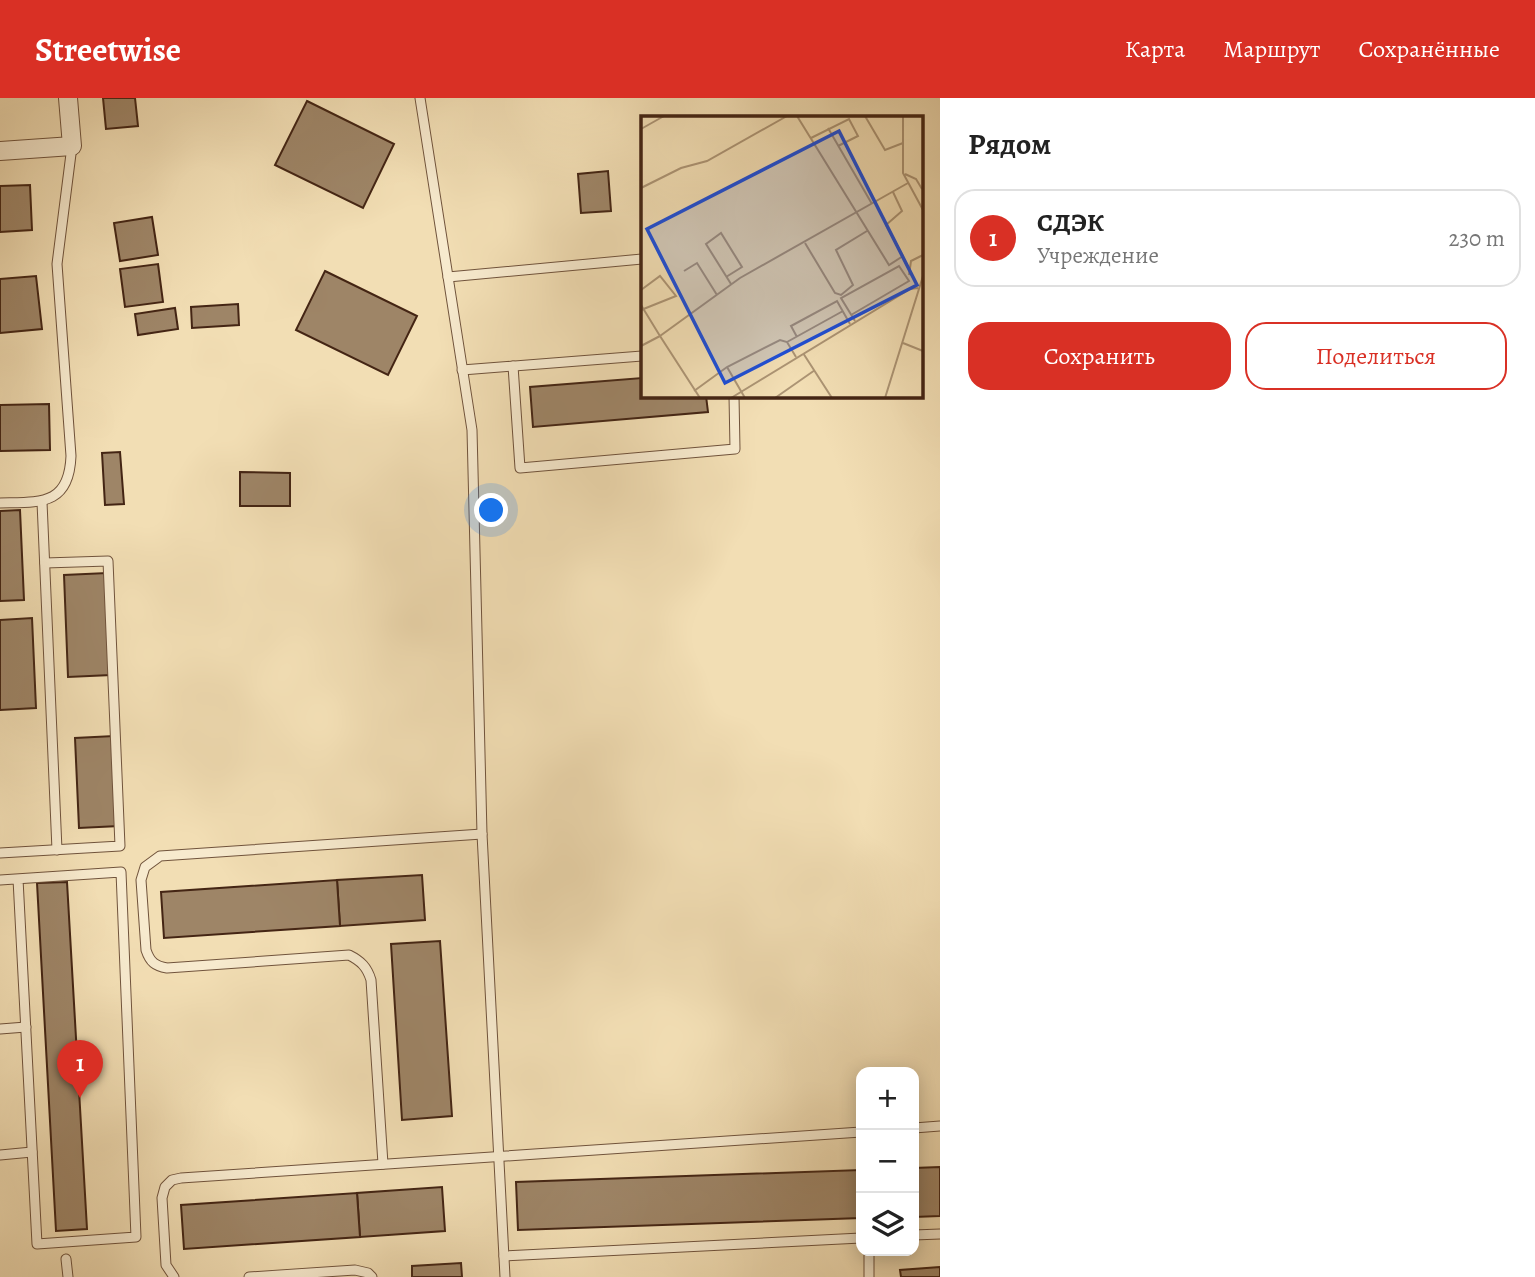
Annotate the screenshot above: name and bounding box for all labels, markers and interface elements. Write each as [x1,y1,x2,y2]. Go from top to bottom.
text: Streetwise [35,27,181,72]
text: Карта [1125,33,1185,65]
text: Маршрут [1223,33,1321,65]
text: Сохранённые [1359,33,1500,65]
inset map [641,116,922,397]
text: Рядом [968,124,1051,164]
text: СДЭК [1037,205,1104,240]
text: 1 [989,223,997,254]
text: 230 m [1449,223,1505,254]
text: Учреждение [1037,240,1159,271]
button: Сохранить [968,322,1231,390]
button: Поделиться [1245,322,1507,390]
your location [474,493,508,527]
pin: 1 [57,1040,103,1098]
map controls [856,1067,919,1256]
button: + [856,1067,919,1130]
button: − [856,1130,919,1193]
button: layers [856,1193,919,1256]

